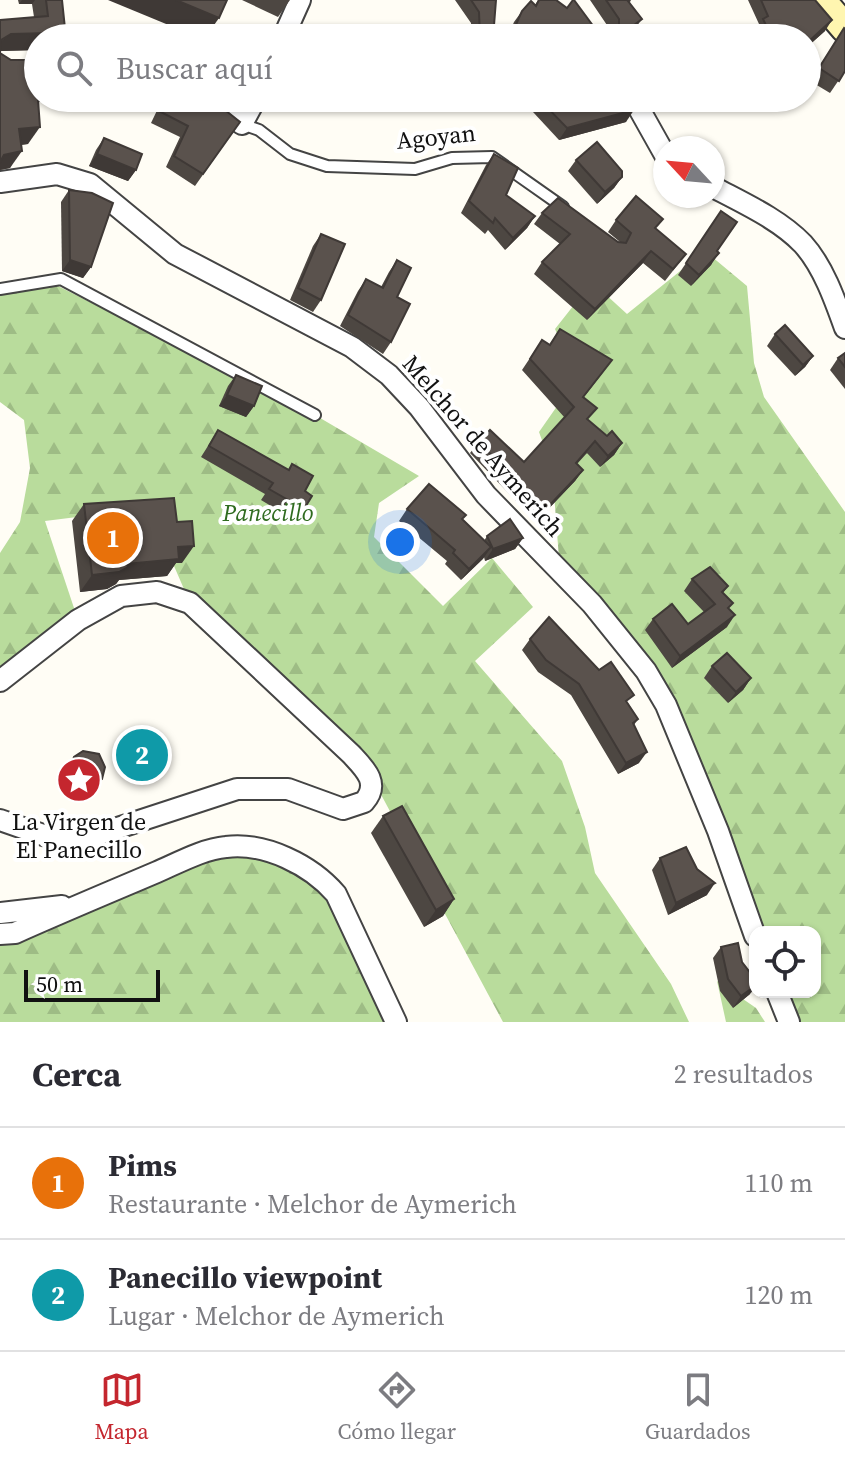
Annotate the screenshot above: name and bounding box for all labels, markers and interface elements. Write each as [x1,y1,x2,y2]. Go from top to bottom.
search box [24,24,821,112]
icon: search [52,46,96,90]
text: Buscar aquí [116,48,273,89]
street label: Agoyan [395,116,477,157]
north arrow [653,136,725,208]
street label: Melchor de Aymerich [395,348,571,544]
park label: Panecillo [221,496,314,529]
pin: 1 [87,508,139,568]
your location [380,522,420,562]
pin: 2 [116,725,168,785]
place icon: La Virgen de El Panecillo [55,756,103,804]
place label: La Virgen de El Panecillo [12,805,146,866]
map controls [749,926,821,998]
button: locate [749,926,821,998]
scale bar [24,966,160,1002]
text: 50 m [36,969,83,999]
text: Cerca [32,1051,121,1097]
text: 2 resultados [674,1056,813,1092]
text: Pims [108,1145,177,1186]
text: 1 [51,1165,65,1201]
text: 110 m [745,1165,813,1201]
text: Restaurante · Melchor de Aymerich [108,1186,517,1222]
text: Panecillo viewpoint [108,1257,382,1298]
text: 2 [51,1277,65,1313]
text: 120 m [745,1277,813,1313]
text: Lugar · Melchor de Aymerich [108,1298,445,1334]
tab: Mapa [94,1368,149,1446]
tab: Cómo llegar [337,1368,456,1446]
tab: Guardados [645,1368,751,1446]

